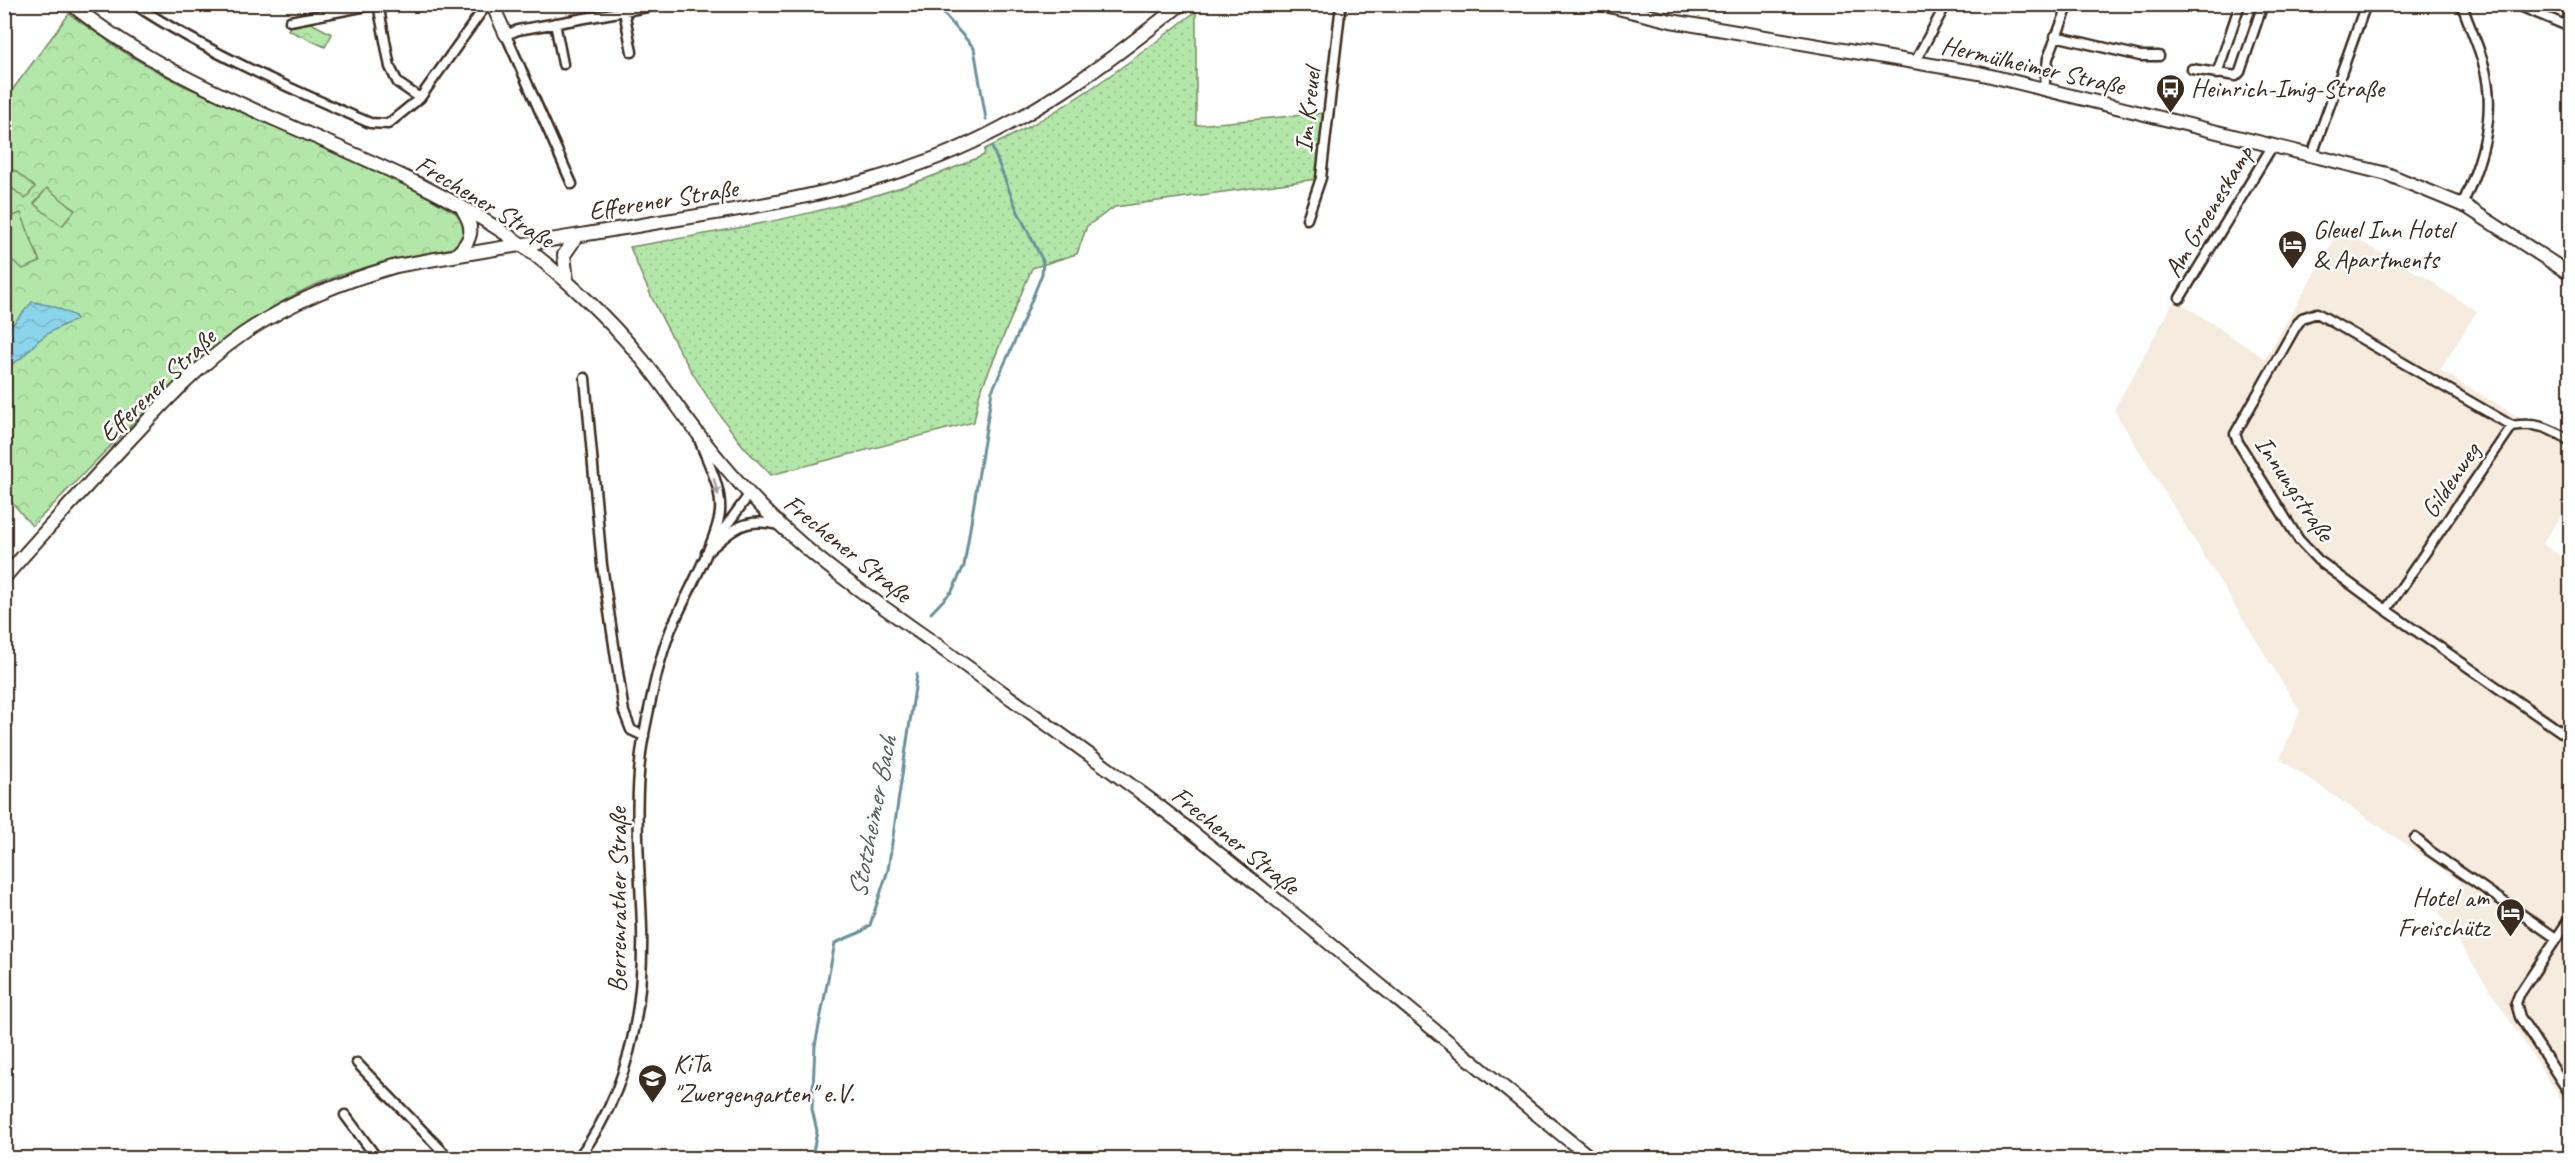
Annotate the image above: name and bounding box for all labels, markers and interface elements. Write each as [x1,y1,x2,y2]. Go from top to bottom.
street label: Hermülheimer Straße [1938,28,2130,103]
street label: Im Kreuel [1287,62,1329,154]
bus stop icon: Heinrich-Imig-Straße [2154,72,2186,114]
place label: Heinrich-Imig-Straße [2191,72,2386,105]
street label: Am Groeneskamp [2156,138,2261,283]
street label: Frechener Straße [410,147,562,257]
street label: Efferener Straße [586,171,742,228]
place label: Gleuel Inn Hotel & Apartments [2313,213,2457,276]
hotel icon: Gleuel Inn Hotel & Apartments [2276,228,2308,270]
street label: Efferener Straße [92,320,225,449]
street label: Innungstraße [2247,429,2343,549]
street label: Gildenweg [2413,435,2488,524]
one-way arrow [712,479,721,497]
street label: Frechener Straße [777,487,920,612]
water label: Stotzheimer Bach [840,731,905,901]
street label: Frechener Straße [1165,779,1308,904]
street label: Berrenrather Straße [601,805,634,993]
place label: Hotel am Freischütz [2398,881,2492,944]
hotel icon: Hotel am Freischütz [2494,896,2526,938]
place label: KiTa "Zwergengarten" e.V. [673,1047,855,1110]
school or university icon: KiTa "Zwergengarten" e.V. [636,1062,668,1104]

